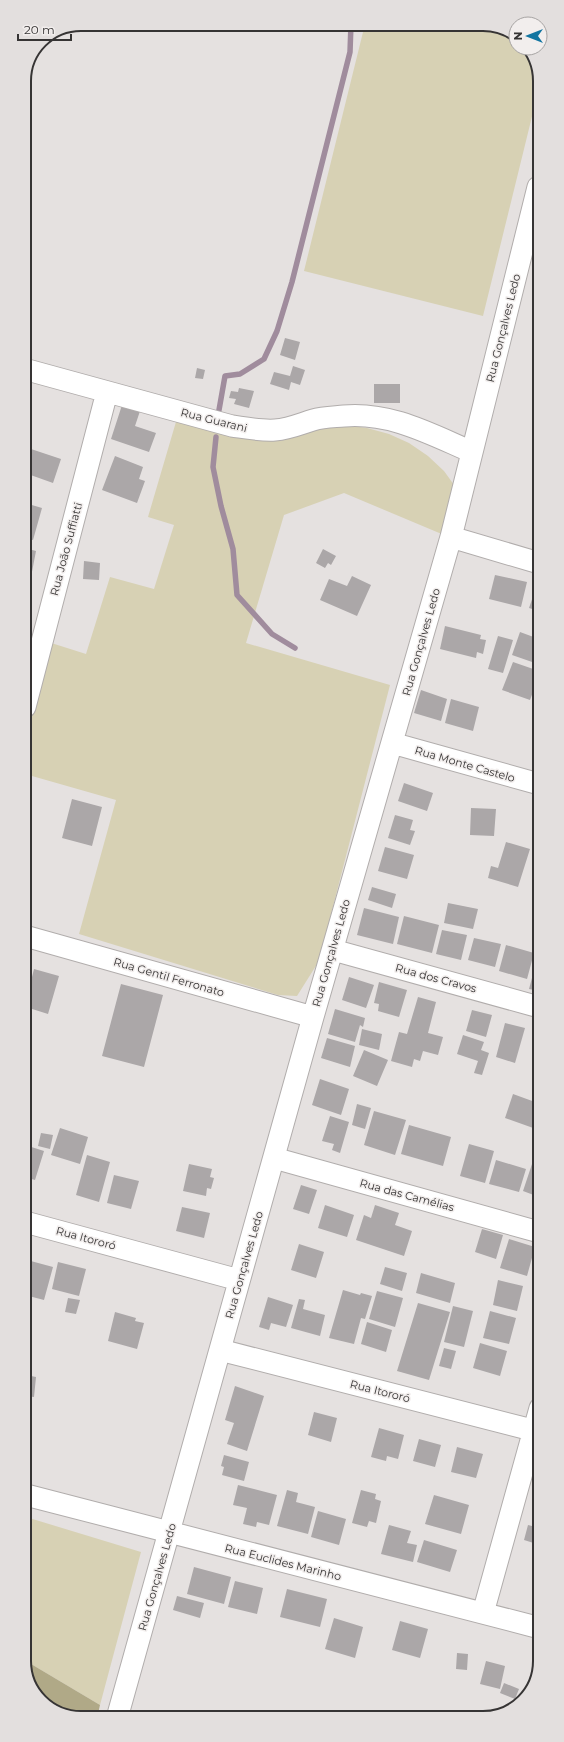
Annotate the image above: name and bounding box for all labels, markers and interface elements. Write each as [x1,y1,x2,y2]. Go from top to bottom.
scale bar [18,16,71,42]
north arrow [508,16,548,56]
text: 20 m [24,22,55,37]
text: N [511,32,525,40]
street label: Rua Gonçalves Ledo [483,272,523,384]
street label: Rua Guarani [179,405,249,435]
street label: Rua João Suffiatti [47,501,85,597]
street label: Rua Gonçalves Ledo [399,586,443,697]
street label: Rua Monte Castelo [413,743,517,785]
street label: Rua Gonçalves Ledo [309,897,353,1008]
street label: Rua Gentil Ferronato [112,954,226,1000]
street label: Rua dos Cravos [394,960,479,996]
street label: Rua das Camélias [358,1176,456,1215]
street label: Rua Gonçalves Ledo [222,1209,266,1320]
street label: Rua Itororó [54,1223,118,1253]
street label: Rua Itororó [348,1377,412,1405]
street label: Rua Gonçalves Ledo [135,1521,179,1632]
street label: Rua Euclides Marinho [223,1541,343,1583]

